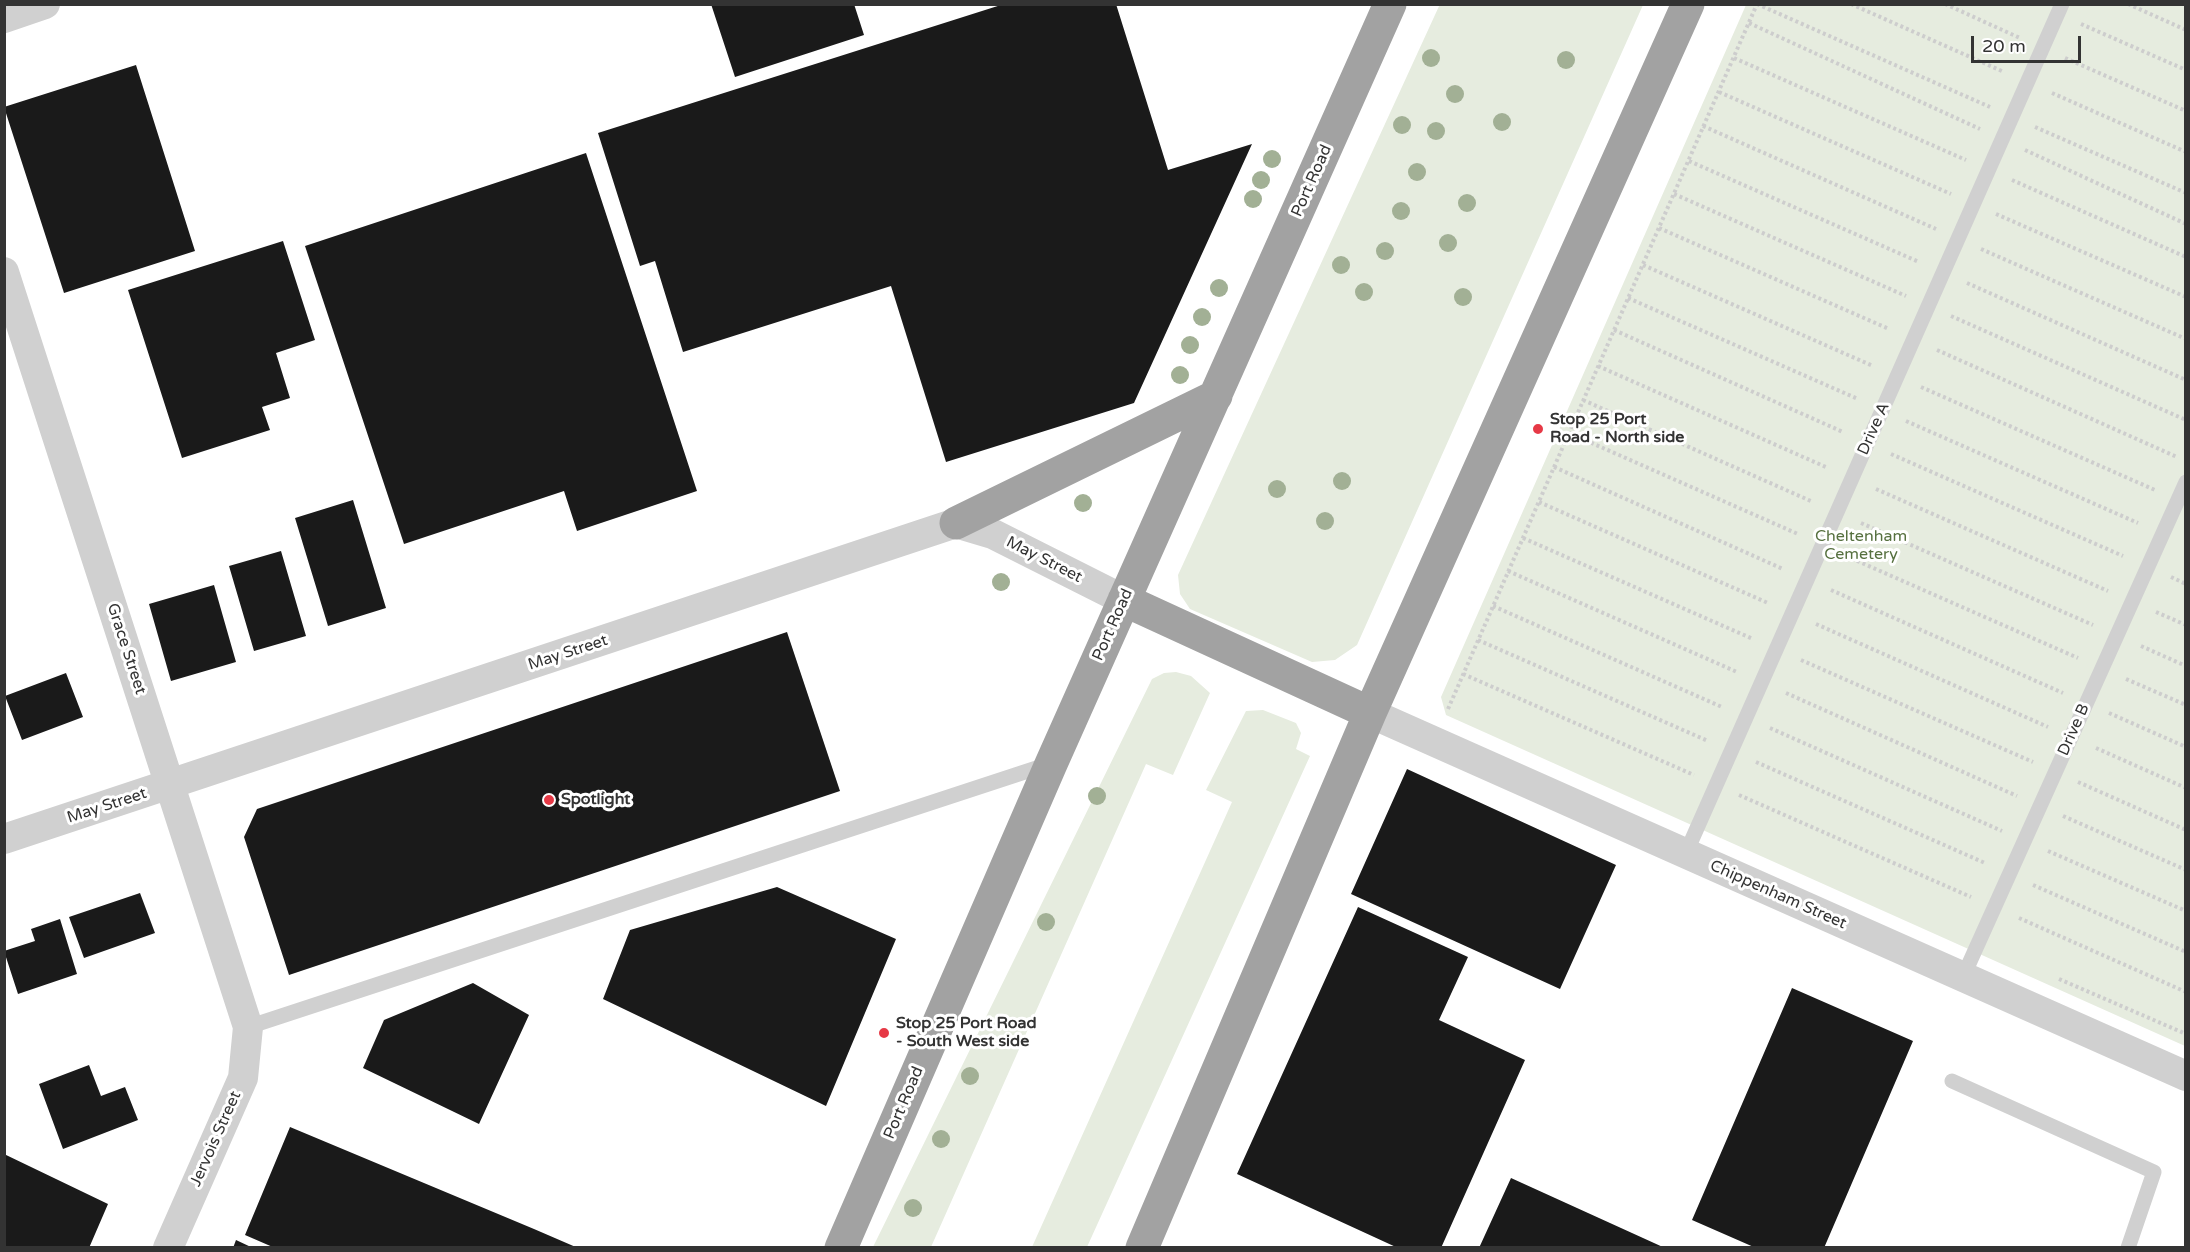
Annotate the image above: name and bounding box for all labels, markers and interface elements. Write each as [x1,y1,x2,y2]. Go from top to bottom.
scale bar [1974,24,2084,62]
text: 20 m [1982,35,2026,57]
street label: Port Road [1288,142,1336,220]
street label: Drive A [1854,400,1894,458]
place label: Stop 25 Port Road - North side [1550,410,1684,448]
marker: Stop 25 Port Road - North side [1531,422,1545,436]
park label: Cheltenham Cemetery [1815,527,1907,565]
street label: May Street [1003,533,1085,587]
street label: Port Road [1089,586,1137,664]
street label: Grace Street [102,601,150,697]
street label: May Street [526,631,610,675]
street label: Drive B [2054,701,2094,759]
street label: May Street [65,784,149,828]
place label: Spotlight [561,790,630,810]
marker: Spotlight [542,793,556,807]
street label: Chippenham Street [1707,856,1849,934]
place label: Stop 25 Port Road - South West side [896,1014,1037,1052]
marker: Stop 25 Port Road - South West side [877,1026,891,1040]
street label: Port Road [880,1064,928,1142]
street label: Jervois Street [186,1088,246,1190]

